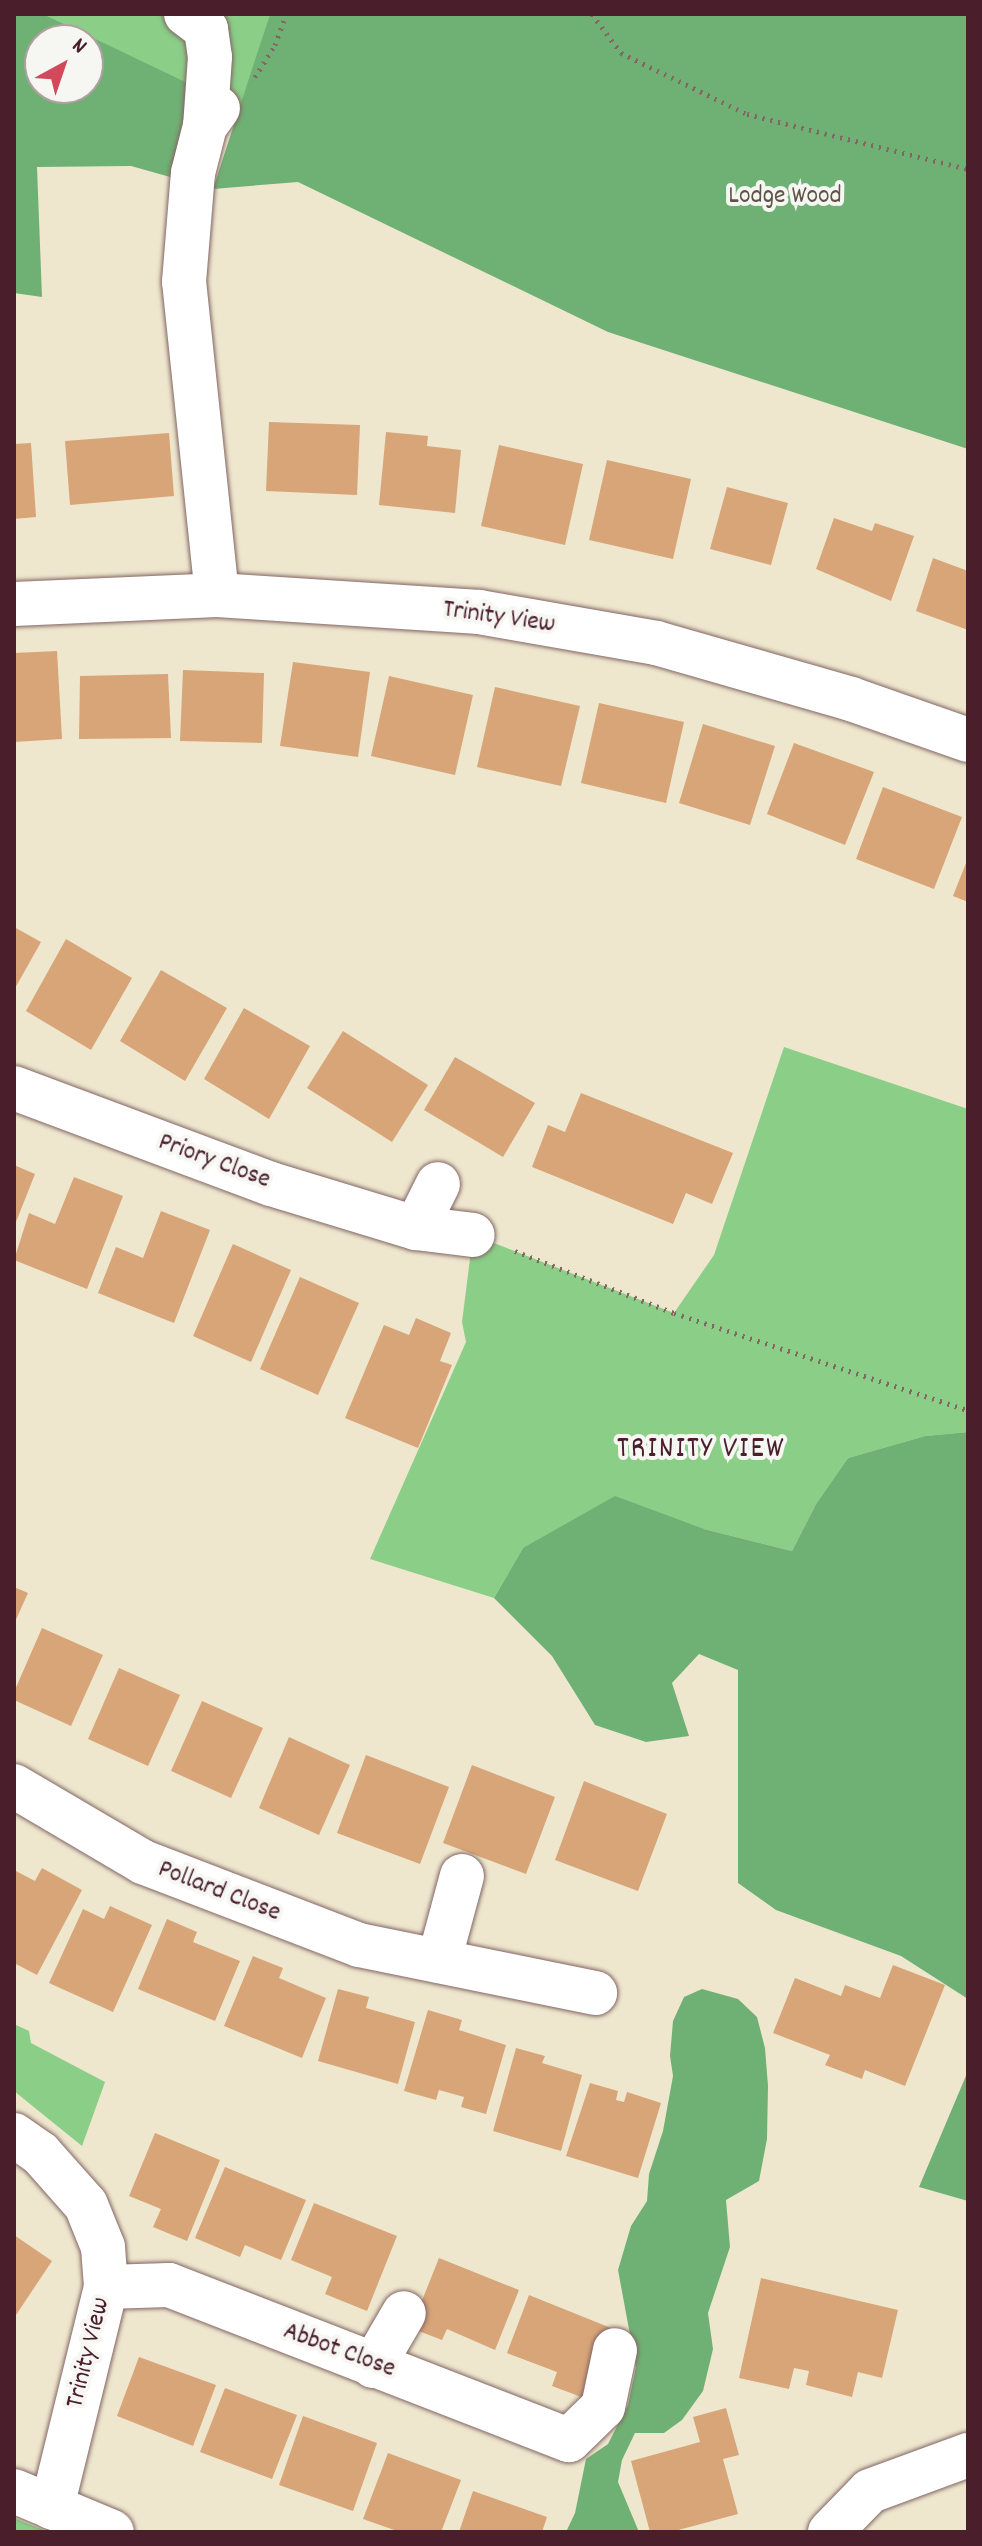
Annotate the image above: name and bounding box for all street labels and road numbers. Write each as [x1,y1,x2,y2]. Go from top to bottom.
street label: Trinity View [441,595,557,641]
street label: Priory Close [154,1127,274,1197]
street label: Pollard Close [153,1854,285,1930]
street label: Trinity View [60,2294,118,2412]
street label: Abbot Close [279,2316,399,2386]

